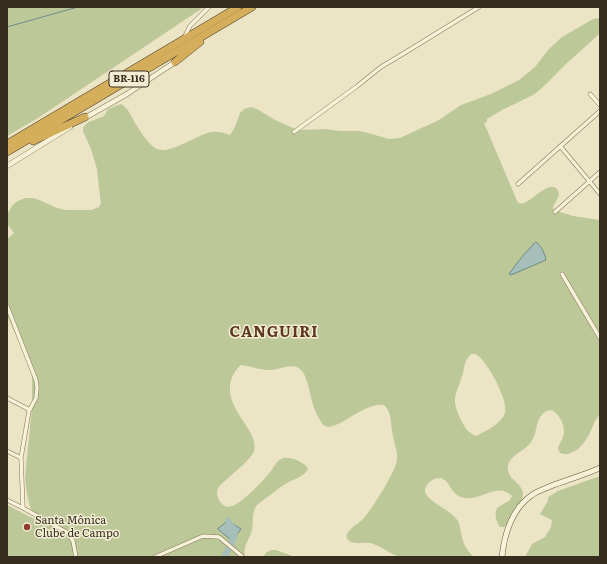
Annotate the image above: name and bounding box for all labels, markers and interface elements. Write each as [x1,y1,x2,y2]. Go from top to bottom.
road number: BR-116 [109,71,149,87]
district label: CANGUIRI [229,324,319,342]
place label: Santa Mônica Clube de Campo [35,514,119,540]
marker: Santa Mônica Clube de Campo [22,522,32,532]

